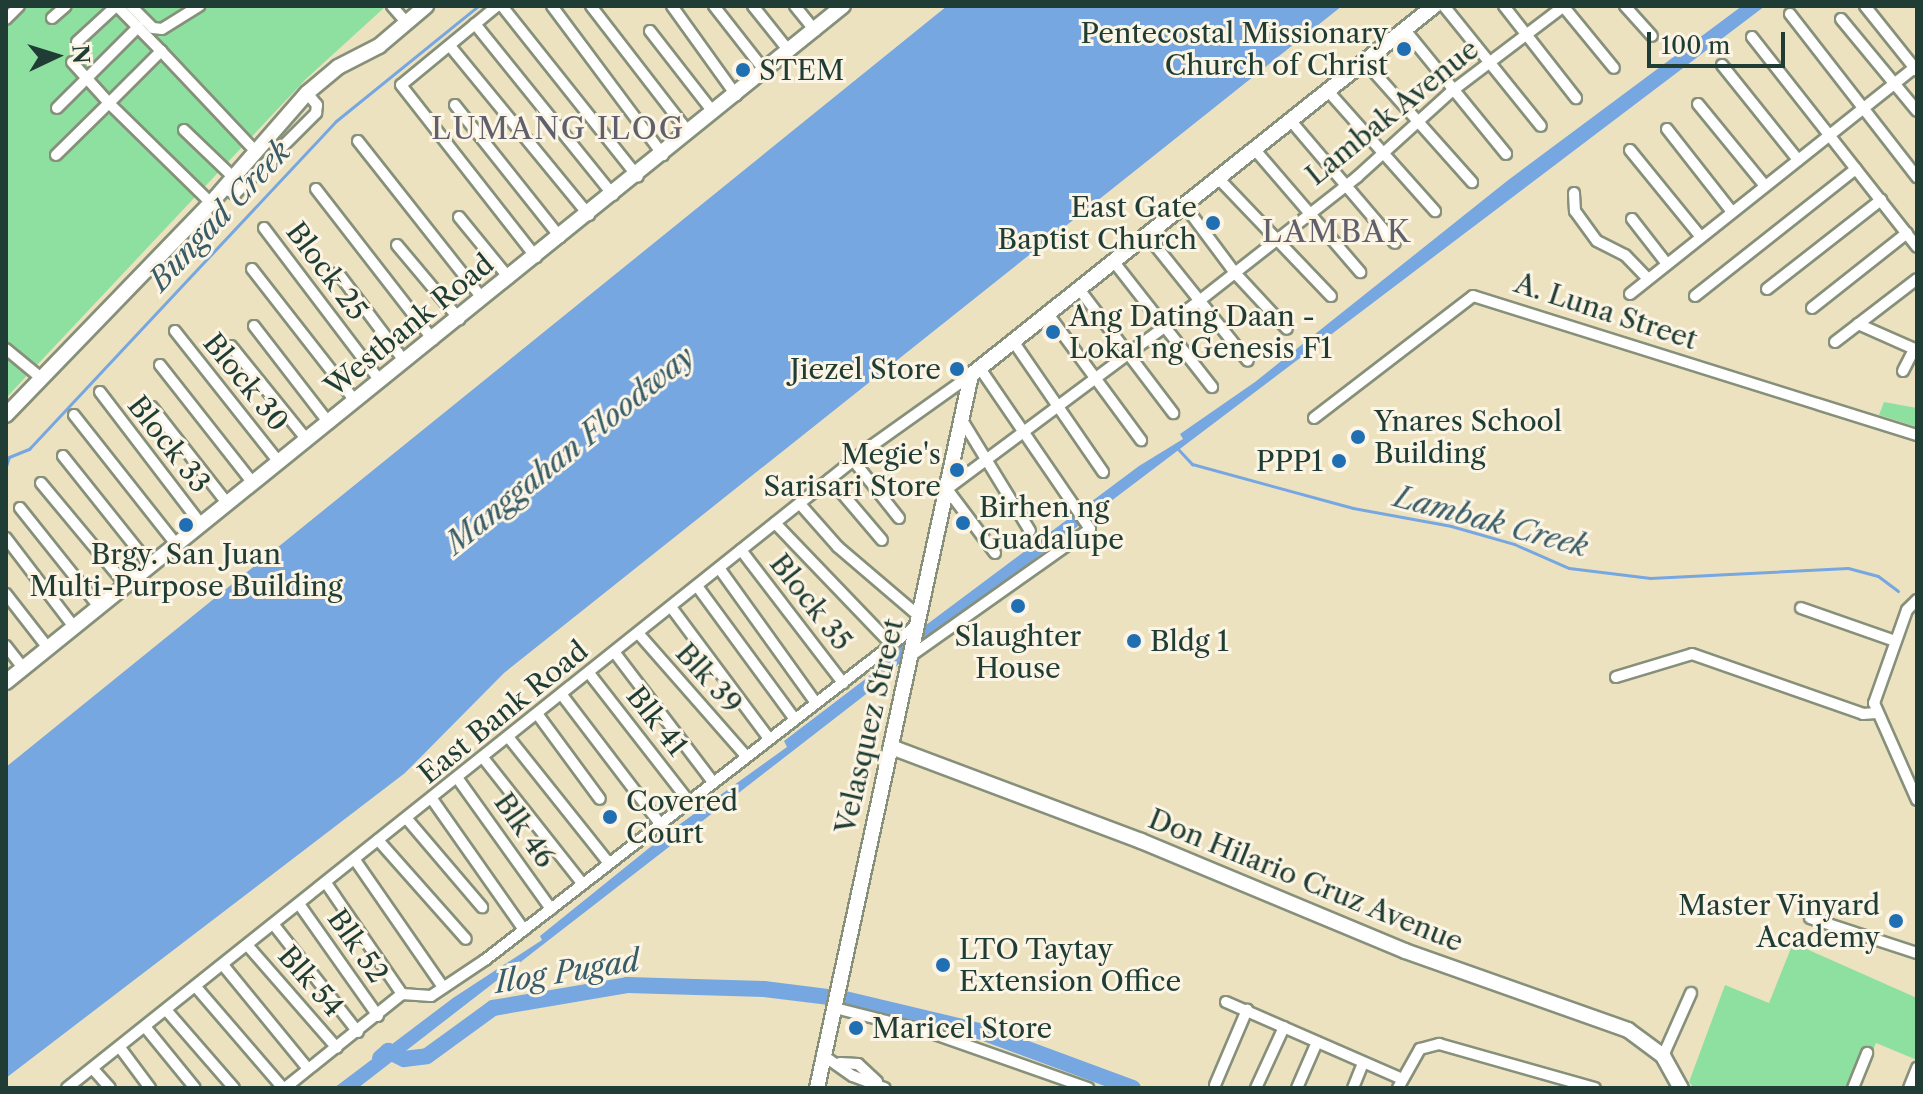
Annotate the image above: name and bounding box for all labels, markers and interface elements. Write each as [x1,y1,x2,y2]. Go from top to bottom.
north arrow [16,16,96,96]
place label: Pentecostal Missionary Church of Christ [1081,16,1388,82]
scale bar [1651,16,1789,66]
text: 100 m [1661,31,1730,60]
street label: Lambak Avenue [1298,32,1486,192]
marker: Pentecostal Missionary Church of Christ [1395,40,1413,58]
text: N [66,44,95,65]
place label: STEM [759,53,844,87]
marker: STEM [734,61,752,79]
district label: LUMANG ILOG [431,111,685,147]
water label: Bungad Creek [142,134,298,298]
place label: East Gate Baptist Church [998,190,1197,256]
marker: East Gate Baptist Church [1204,214,1222,232]
district label: LAMBAK [1262,214,1412,250]
street label: Block 25 [279,215,375,327]
street label: Westbank Road [318,247,500,403]
street label: A. Luna Street [1510,266,1702,356]
place label: Ang Dating Daan - Lokal ng Genesis F1 [1069,299,1332,365]
marker: Ang Dating Daan - Lokal ng Genesis F1 [1044,323,1062,341]
street label: Block 30 [196,326,296,438]
water label: Manggahan Floodway [438,339,702,561]
place label: Jiezel Store [790,352,941,386]
marker: Jiezel Store [948,360,966,378]
street label: Block 33 [121,389,217,499]
place label: Ynares School Building [1374,404,1562,470]
marker: Ynares School Building [1349,428,1367,446]
place label: Megie's Sarisari Store [764,437,941,503]
place label: PPP1 [1256,444,1323,478]
marker: PPP1 [1330,452,1348,470]
marker: Megie's Sarisari Store [948,461,966,479]
water label: Lambak Creek [1390,479,1592,565]
place label: Birhen ng Guadalupe [979,490,1124,556]
marker: Birhen ng Guadalupe [954,514,972,532]
marker: Brgy. San Juan Multi-Purpose Building [177,516,195,534]
place label: Brgy. San Juan Multi-Purpose Building [29,537,343,603]
street label: Block 35 [763,547,859,657]
marker: Slaughter House [1009,597,1027,615]
street label: Velasquez Street [828,615,910,837]
place label: Slaughter House [955,619,1081,685]
place label: Bldg 1 [1150,624,1229,658]
marker: Bldg 1 [1125,632,1143,650]
street label: East Bank Road [412,633,594,791]
street label: Blk 39 [669,636,749,720]
street label: Blk 41 [619,679,695,763]
place label: Covered Court [626,784,738,850]
street label: Blk 46 [487,786,563,874]
street label: Don Hilario Cruz Avenue [1143,801,1469,959]
marker: Covered Court [601,808,619,826]
place label: Master Vinyard Academy [1677,888,1880,954]
street label: Blk 52 [321,903,395,989]
marker: Master Vinyard Academy [1887,912,1905,930]
place label: LTO Taytay Extension Office [959,932,1181,998]
street label: Blk 54 [271,939,351,1023]
water label: Ilog Pugad [492,943,642,1001]
marker: LTO Taytay Extension Office [934,956,952,974]
place label: Maricel Store [872,1011,1052,1045]
marker: Maricel Store [847,1019,865,1037]

